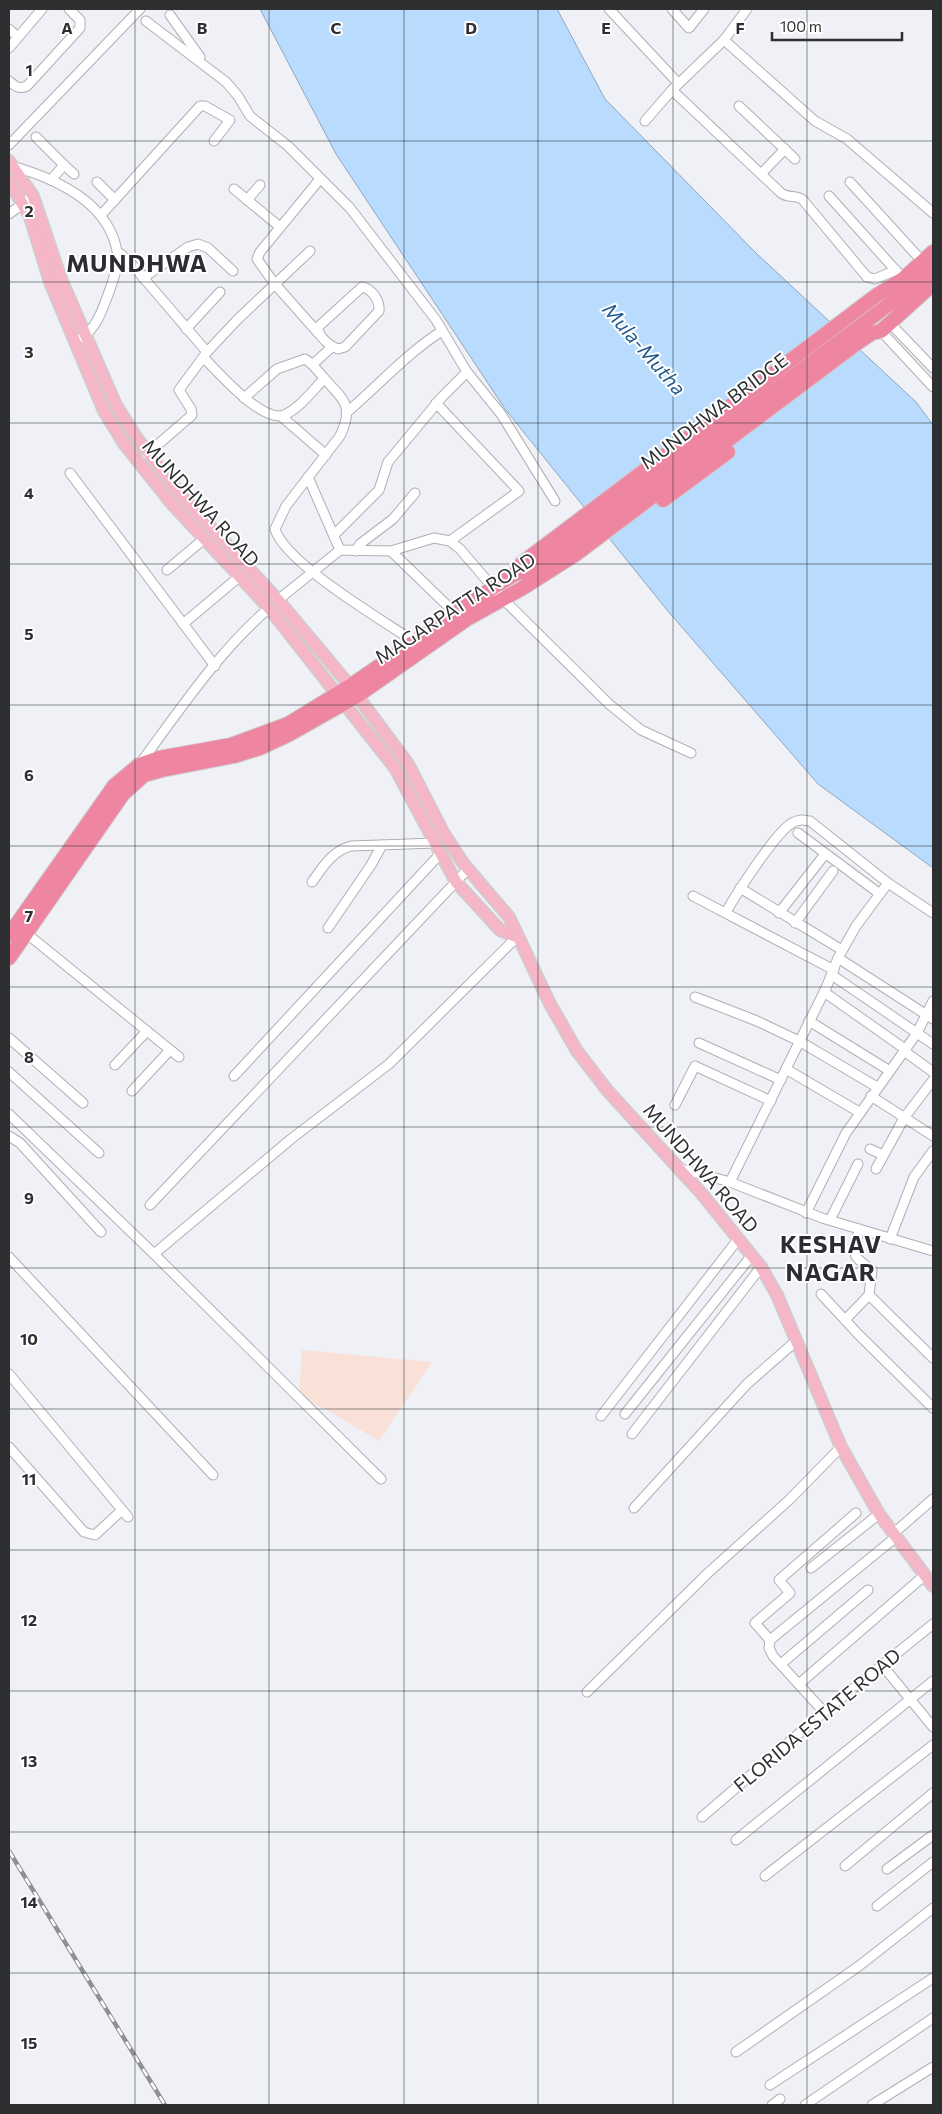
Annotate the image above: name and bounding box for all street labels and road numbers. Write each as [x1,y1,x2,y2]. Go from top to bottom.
street label: MUNDHWA BRIDGE [635,348,792,474]
street label: MUNDHWA ROAD [138,434,265,571]
street label: MAGARPATTA ROAD [370,547,539,668]
street label: MUNDHWA ROAD [639,1098,764,1237]
street label: FLORIDA ESTATE ROAD [729,1643,905,1796]

